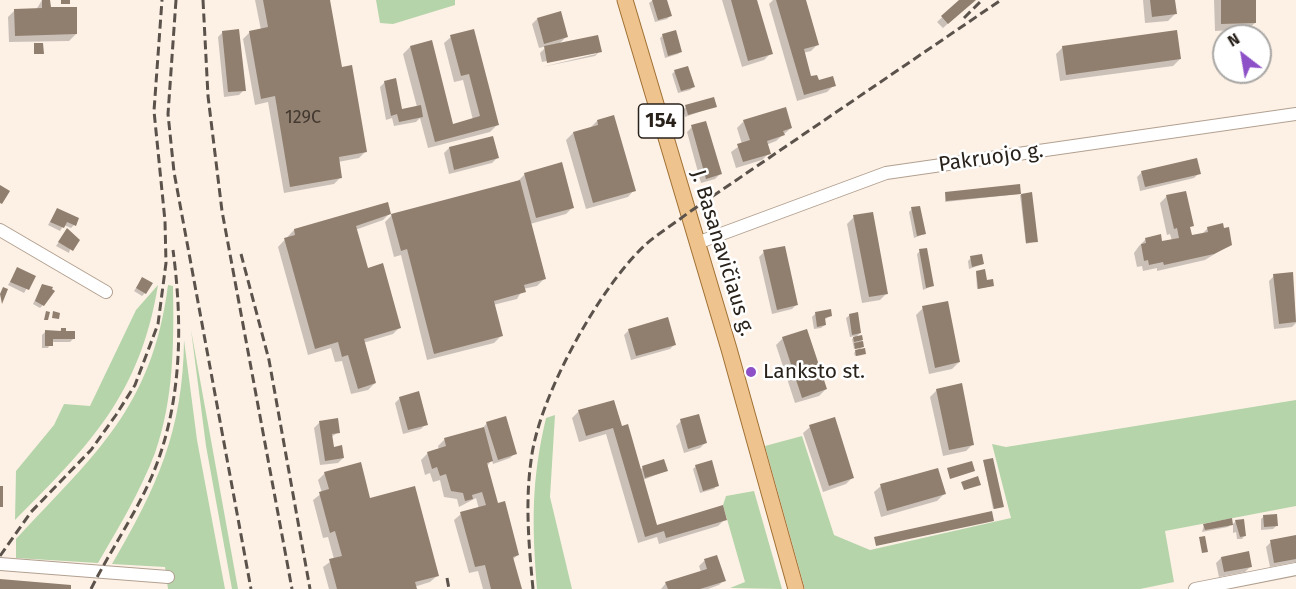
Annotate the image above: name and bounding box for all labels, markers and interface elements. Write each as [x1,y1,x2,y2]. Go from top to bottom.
north arrow [1212,24,1272,84]
text: N [1224,29,1243,51]
road number: 154 [638,104,684,138]
house number: 129C [285,107,321,129]
street label: Pakruojo g. [937,138,1045,178]
street label: J. Basanavičiaus g. [685,167,759,339]
place label: Lanksto st. [763,359,865,385]
marker: Lanksto st. [744,365,758,379]

